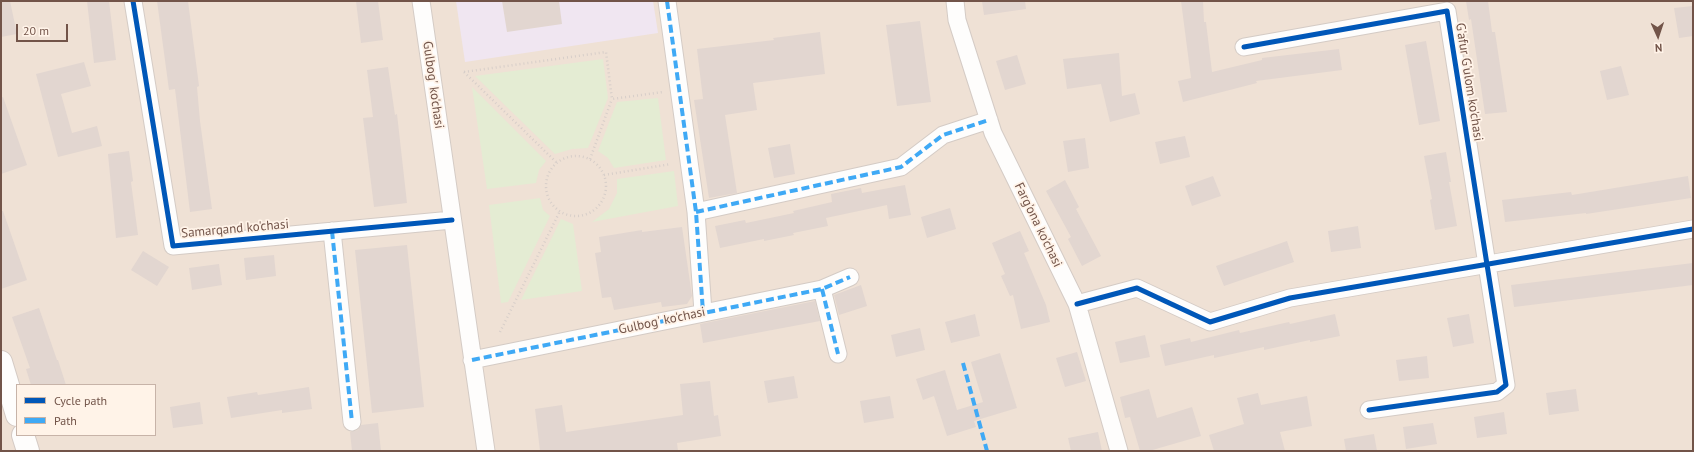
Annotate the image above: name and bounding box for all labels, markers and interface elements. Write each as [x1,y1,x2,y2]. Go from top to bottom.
scale bar [18,16,70,42]
north arrow [1638,16,1678,56]
street label: G'afur G'ulom ko'chasi [1452,22,1486,142]
text: 20 m [23,23,49,38]
street label: Gulbog' ko'chasi [419,40,447,130]
text: N [1655,41,1663,55]
street label: Farg'ona ko'chasi [1011,180,1065,270]
street label: Samarqand ko'chasi [181,217,289,241]
street label: Gulbog' ko'chasi [617,304,707,338]
legend [16,384,156,436]
text: Cycle path [54,393,107,408]
text: Path [54,413,77,428]

